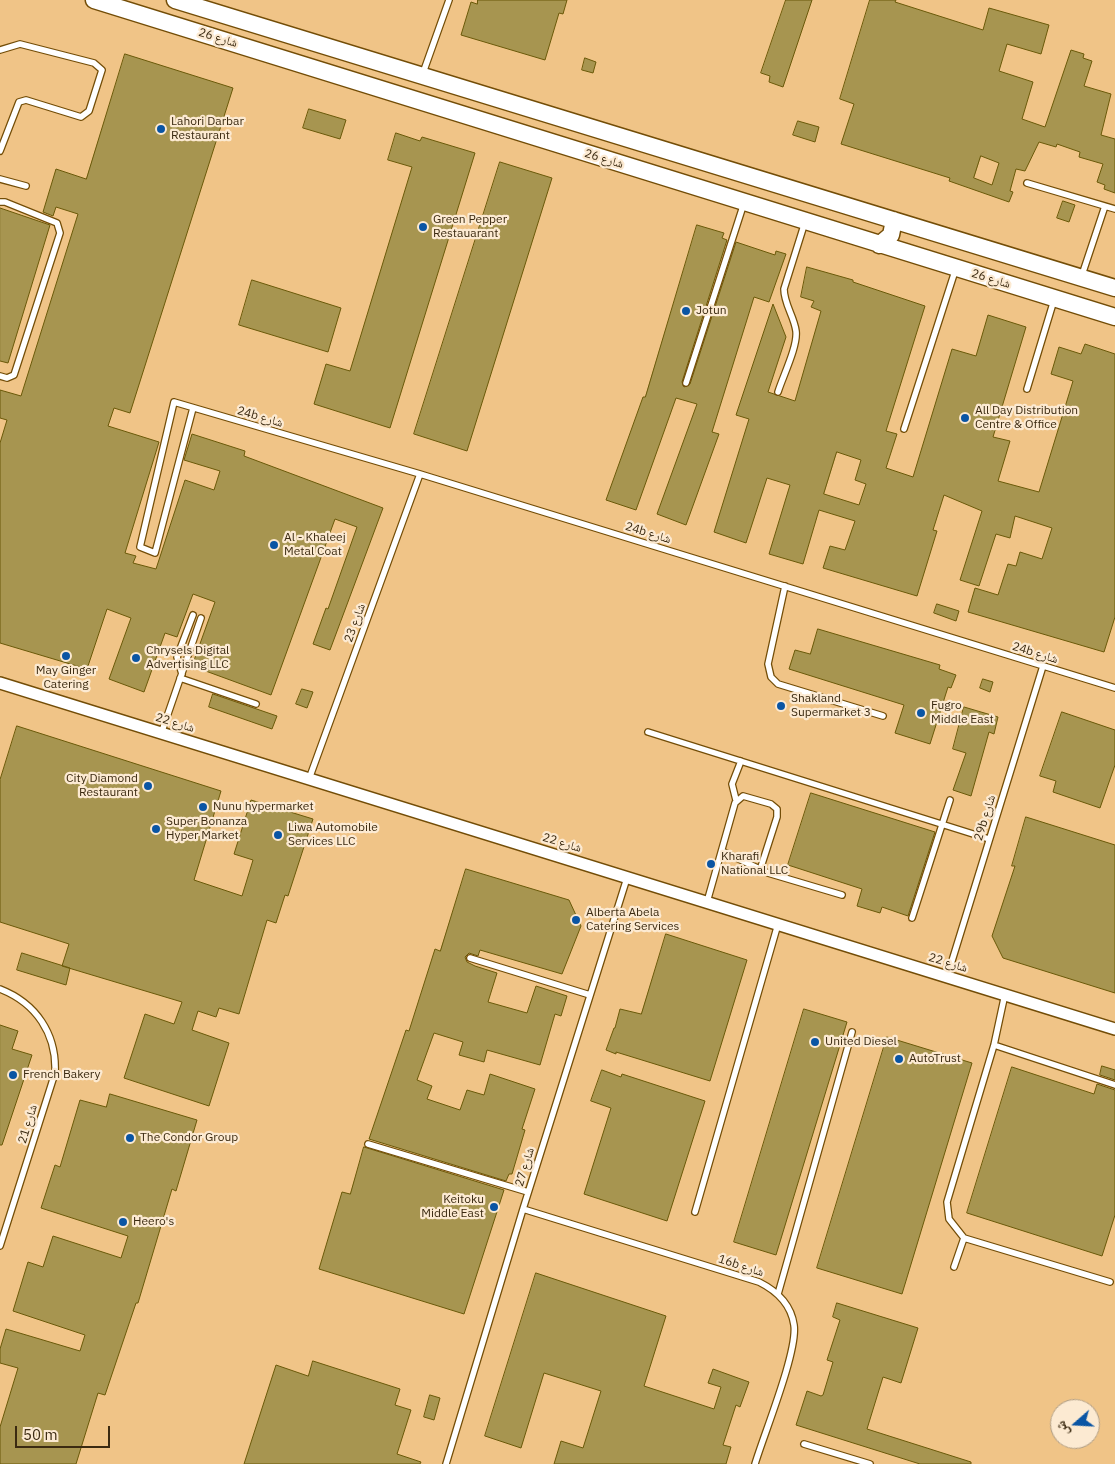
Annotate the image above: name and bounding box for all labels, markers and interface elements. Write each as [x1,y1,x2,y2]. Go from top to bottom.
street label: شارع 26 [197,25,239,51]
place label: Lahori Darbar Restaurant [171,115,244,143]
marker: Lahori Darbar Restaurant [155,123,167,135]
street label: شارع 26 [583,146,625,172]
place label: Green Pepper Restauarant [433,213,507,241]
marker: Green Pepper Restauarant [417,221,429,233]
street label: شارع 26 [970,266,1012,292]
place label: Jotun [696,304,727,318]
marker: Jotun [680,305,692,317]
street label: 24b شارع [235,404,285,430]
place label: All Day Distribution Centre & Office [975,404,1078,432]
marker: All Day Distribution Centre & Office [959,412,971,424]
street label: 24b شارع [623,519,673,547]
place label: Al - Khaleej Metal Coat [284,531,346,559]
marker: Al - Khaleej Metal Coat [268,539,280,551]
street label: شارع 23 [341,602,369,644]
street label: 24b شارع [1010,639,1060,667]
place label: Chrysels Digital Advertising LLC [146,644,229,672]
marker: May Ginger Catering [60,650,72,662]
marker: Chrysels Digital Advertising LLC [130,652,142,664]
place label: May Ginger Catering [36,664,96,692]
place label: Shakland Supermarket 3 [791,692,871,720]
place label: Fugro Middle East [931,699,994,727]
marker: Shakland Supermarket 3 [775,700,787,712]
marker: Fugro Middle East [915,707,927,719]
street label: شارع 22 [154,710,196,736]
place label: City Diamond Restaurant [66,772,138,800]
marker: City Diamond Restaurant [142,780,154,792]
street label: 29b شارع [971,793,999,843]
place label: Nunu hypermarket [213,800,314,814]
marker: Nunu hypermarket [197,801,209,813]
place label: Super Bonanza Hyper Market [166,815,247,843]
place label: Liwa Automobile Services LLC [288,821,378,849]
marker: Super Bonanza Hyper Market [150,823,162,835]
marker: Liwa Automobile Services LLC [272,829,284,841]
street label: شارع 22 [541,830,583,856]
place label: Kharafi National LLC [721,850,788,878]
marker: Kharafi National LLC [705,858,717,870]
place label: Alberta Abela Catering Services [586,906,679,934]
marker: Alberta Abela Catering Services [570,914,582,926]
street label: شارع 22 [927,950,969,976]
place label: United Diesel [825,1035,897,1049]
marker: United Diesel [809,1036,821,1048]
place label: AutoTrust [909,1052,961,1066]
marker: AutoTrust [893,1053,905,1065]
place label: French Bakery [23,1068,100,1082]
marker: French Bakery [7,1069,19,1081]
street label: شارع 21 [15,1103,41,1145]
place label: The Condor Group [140,1131,238,1145]
marker: The Condor Group [124,1132,136,1144]
street label: شارع 27 [512,1146,538,1188]
place label: Keitoku Middle East [421,1193,484,1221]
marker: Keitoku Middle East [488,1201,500,1213]
place label: Heero's [133,1215,174,1229]
marker: Heero's [117,1216,129,1228]
street label: 16b شارع [716,1252,766,1280]
north arrow [1050,1399,1100,1449]
scale bar [18,1416,112,1448]
text: ش [1051,1419,1073,1439]
text: 50 m [23,1425,58,1444]

